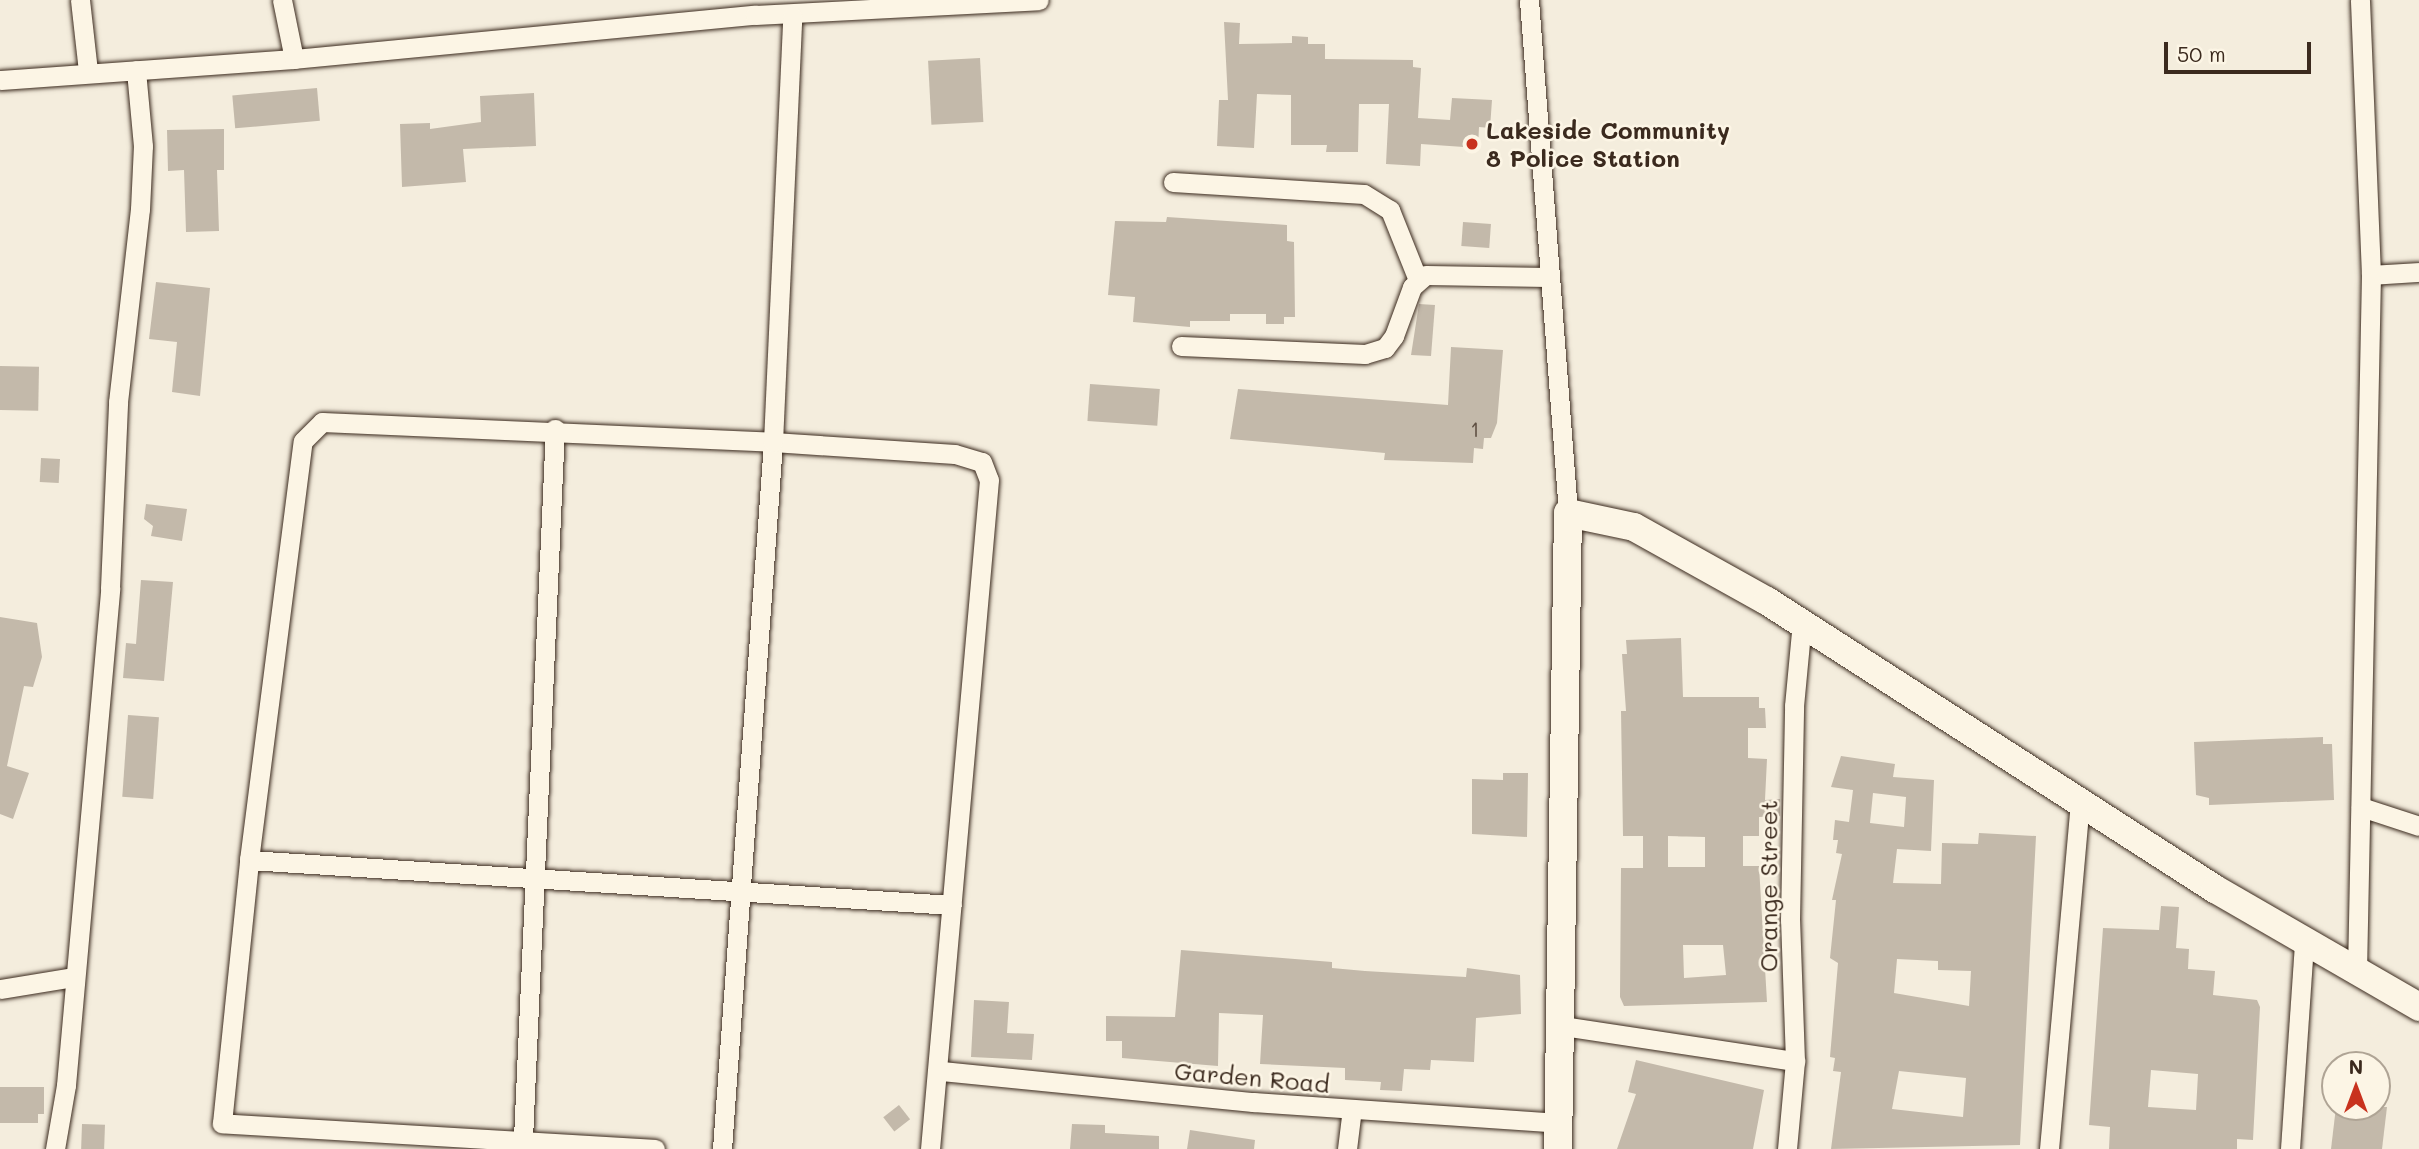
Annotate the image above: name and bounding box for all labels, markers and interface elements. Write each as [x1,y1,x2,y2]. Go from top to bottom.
scale bar [2167,28,2314,72]
text: 50 m [2177,40,2226,67]
place label: Lakeside Community 8 Police Station [1486,116,1730,172]
marker: Lakeside Community 8 Police Station [1464,136,1480,152]
house number: 1 [1470,416,1480,442]
street label: Orange Street [1754,800,1782,972]
north arrow [2321,1051,2391,1121]
text: N [2349,1054,2363,1079]
street label: Garden Road [1173,1056,1331,1098]

